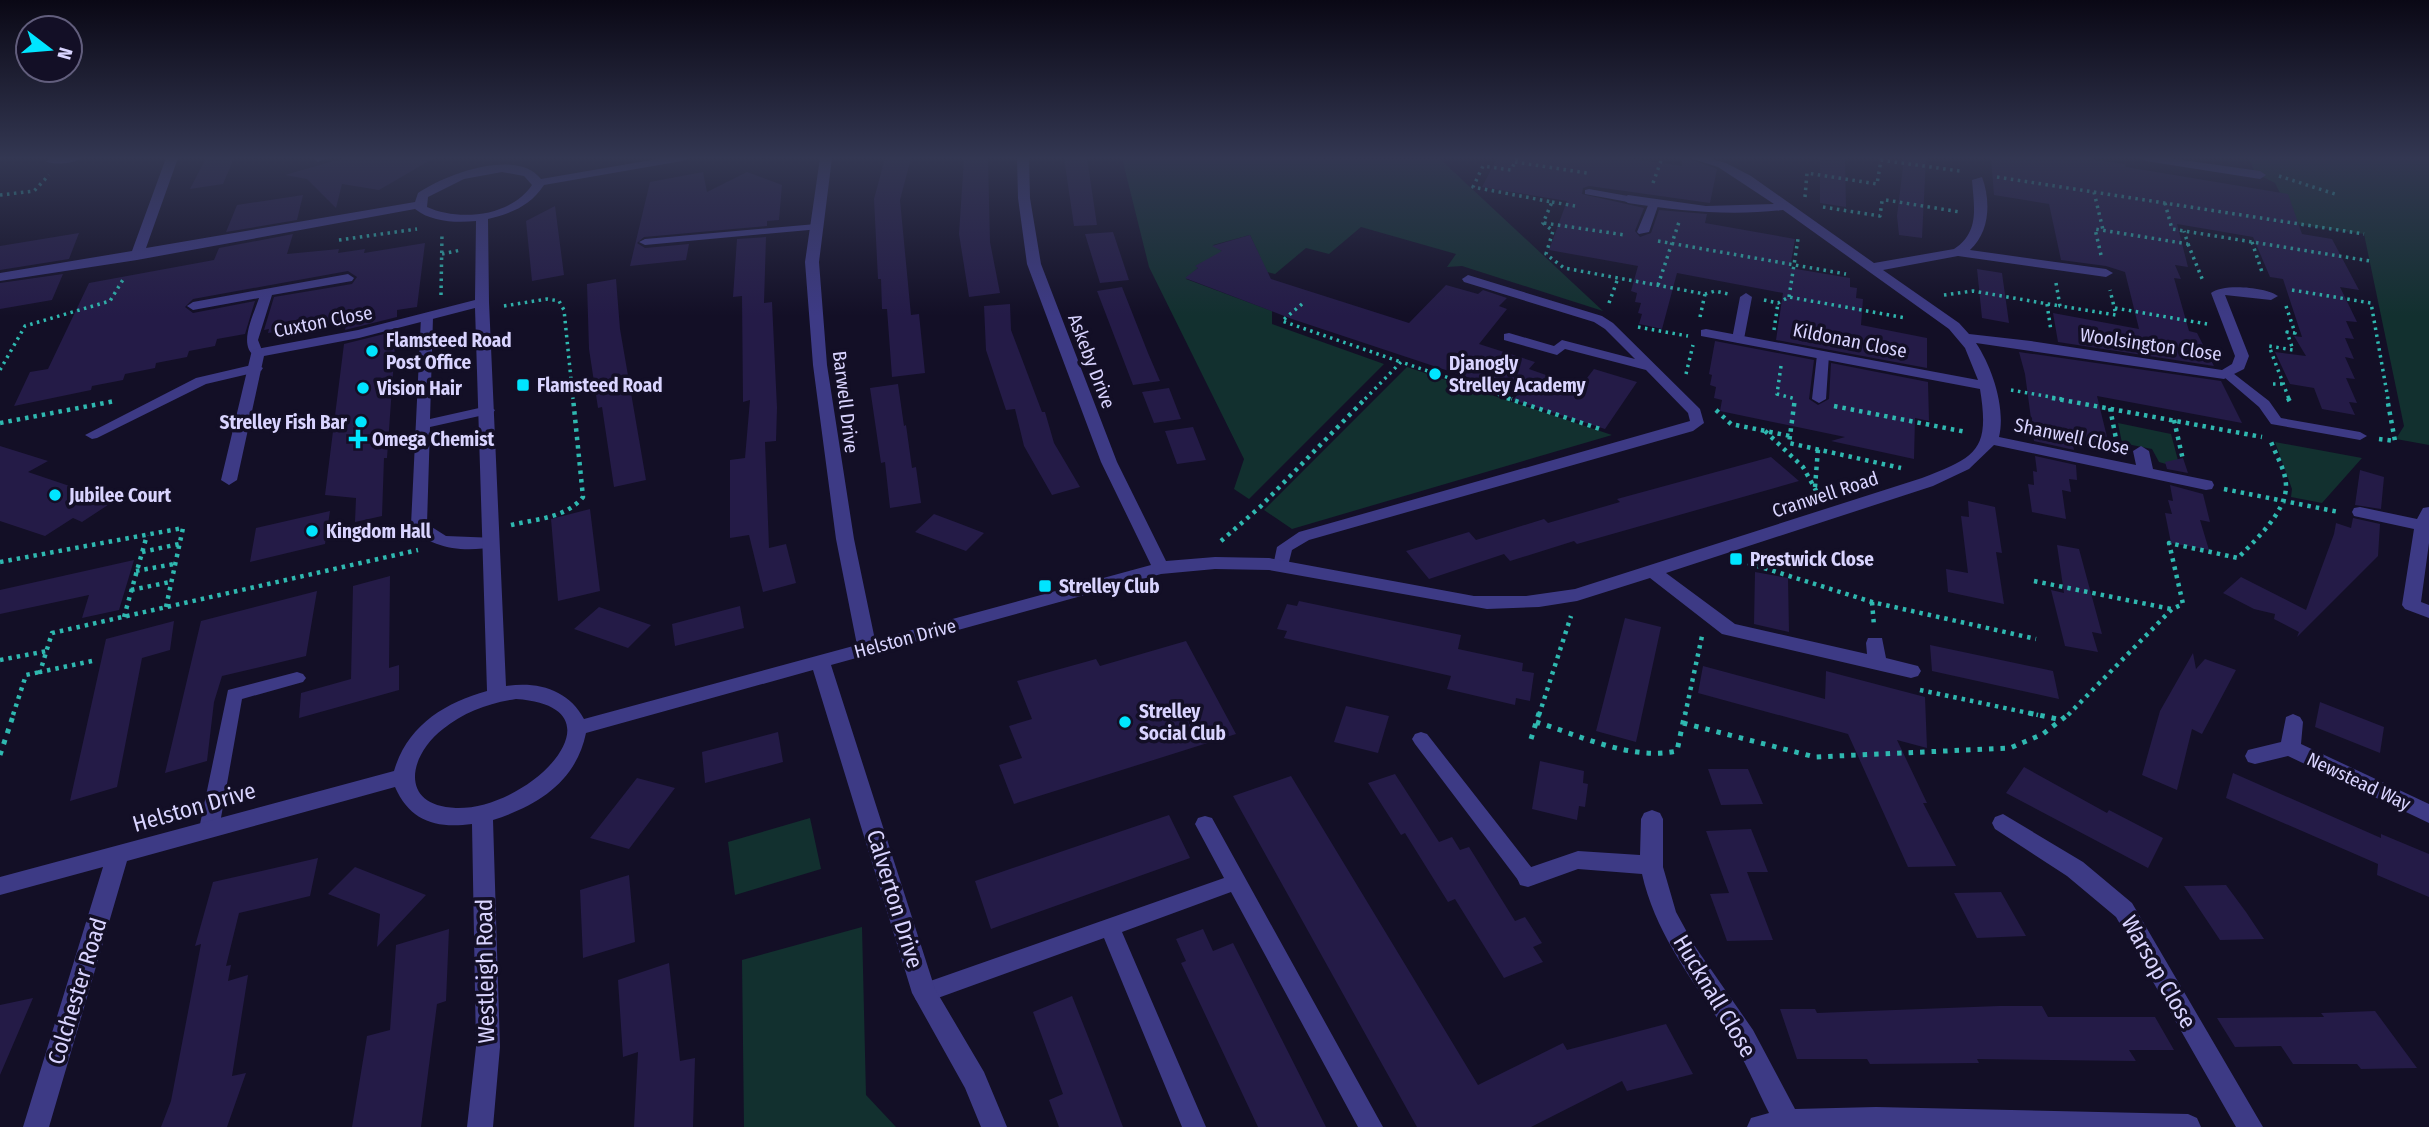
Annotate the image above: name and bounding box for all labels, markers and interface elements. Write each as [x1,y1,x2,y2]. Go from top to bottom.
north arrow [14,14,84,84]
text: N [52,45,77,62]
street label: Cuxton Close [272,301,374,342]
street label: Askeby Drive [1063,311,1120,412]
street label: Kildonan Close [1791,318,1909,363]
street label: Woolsington Close [2078,323,2223,366]
place label: Flamsteed Road Post Office [386,329,512,374]
marker: Flamsteed Road Post Office [364,343,380,359]
street label: Barwell Drive [828,350,863,455]
place label: Djanogly Strelley Academy [1449,352,1587,397]
marker: Djanogly Strelley Academy [1427,366,1443,382]
place label: Flamsteed Road [537,374,663,397]
place label: Vision Hair [376,377,463,400]
marker: Flamsteed Road [515,377,531,393]
marker: Vision Hair [355,380,371,396]
place label: Strelley Fish Bar [220,411,348,434]
street label: Shanwell Close [2012,413,2131,460]
marker: Strelley Fish Bar [353,414,369,430]
place label: Omega Chemist [372,428,495,451]
marker: Omega Chemist [350,431,366,447]
street label: Cranwell Road [1769,466,1881,522]
place label: Jubilee Court [68,484,171,507]
marker: Jubilee Court [47,487,63,503]
place label: Kingdom Hall [326,520,432,543]
marker: Kingdom Hall [304,523,320,539]
place label: Prestwick Close [1750,548,1874,571]
marker: Prestwick Close [1728,551,1744,567]
place label: Strelley Club [1059,575,1160,598]
marker: Strelley Club [1037,578,1053,594]
street label: Helston Drive [852,614,959,663]
place label: Strelley Social Club [1139,700,1226,745]
marker: Strelley Social Club [1117,714,1133,730]
street label: Newstead Way [2303,747,2415,816]
street label: Helston Drive [129,776,259,838]
street label: Calverton Drive [861,826,929,972]
street label: Westleigh Road [470,898,500,1044]
street label: Warsop Close [2115,911,2203,1033]
street label: Colchester Road [41,914,113,1068]
street label: Hucknall Close [1667,930,1763,1062]

